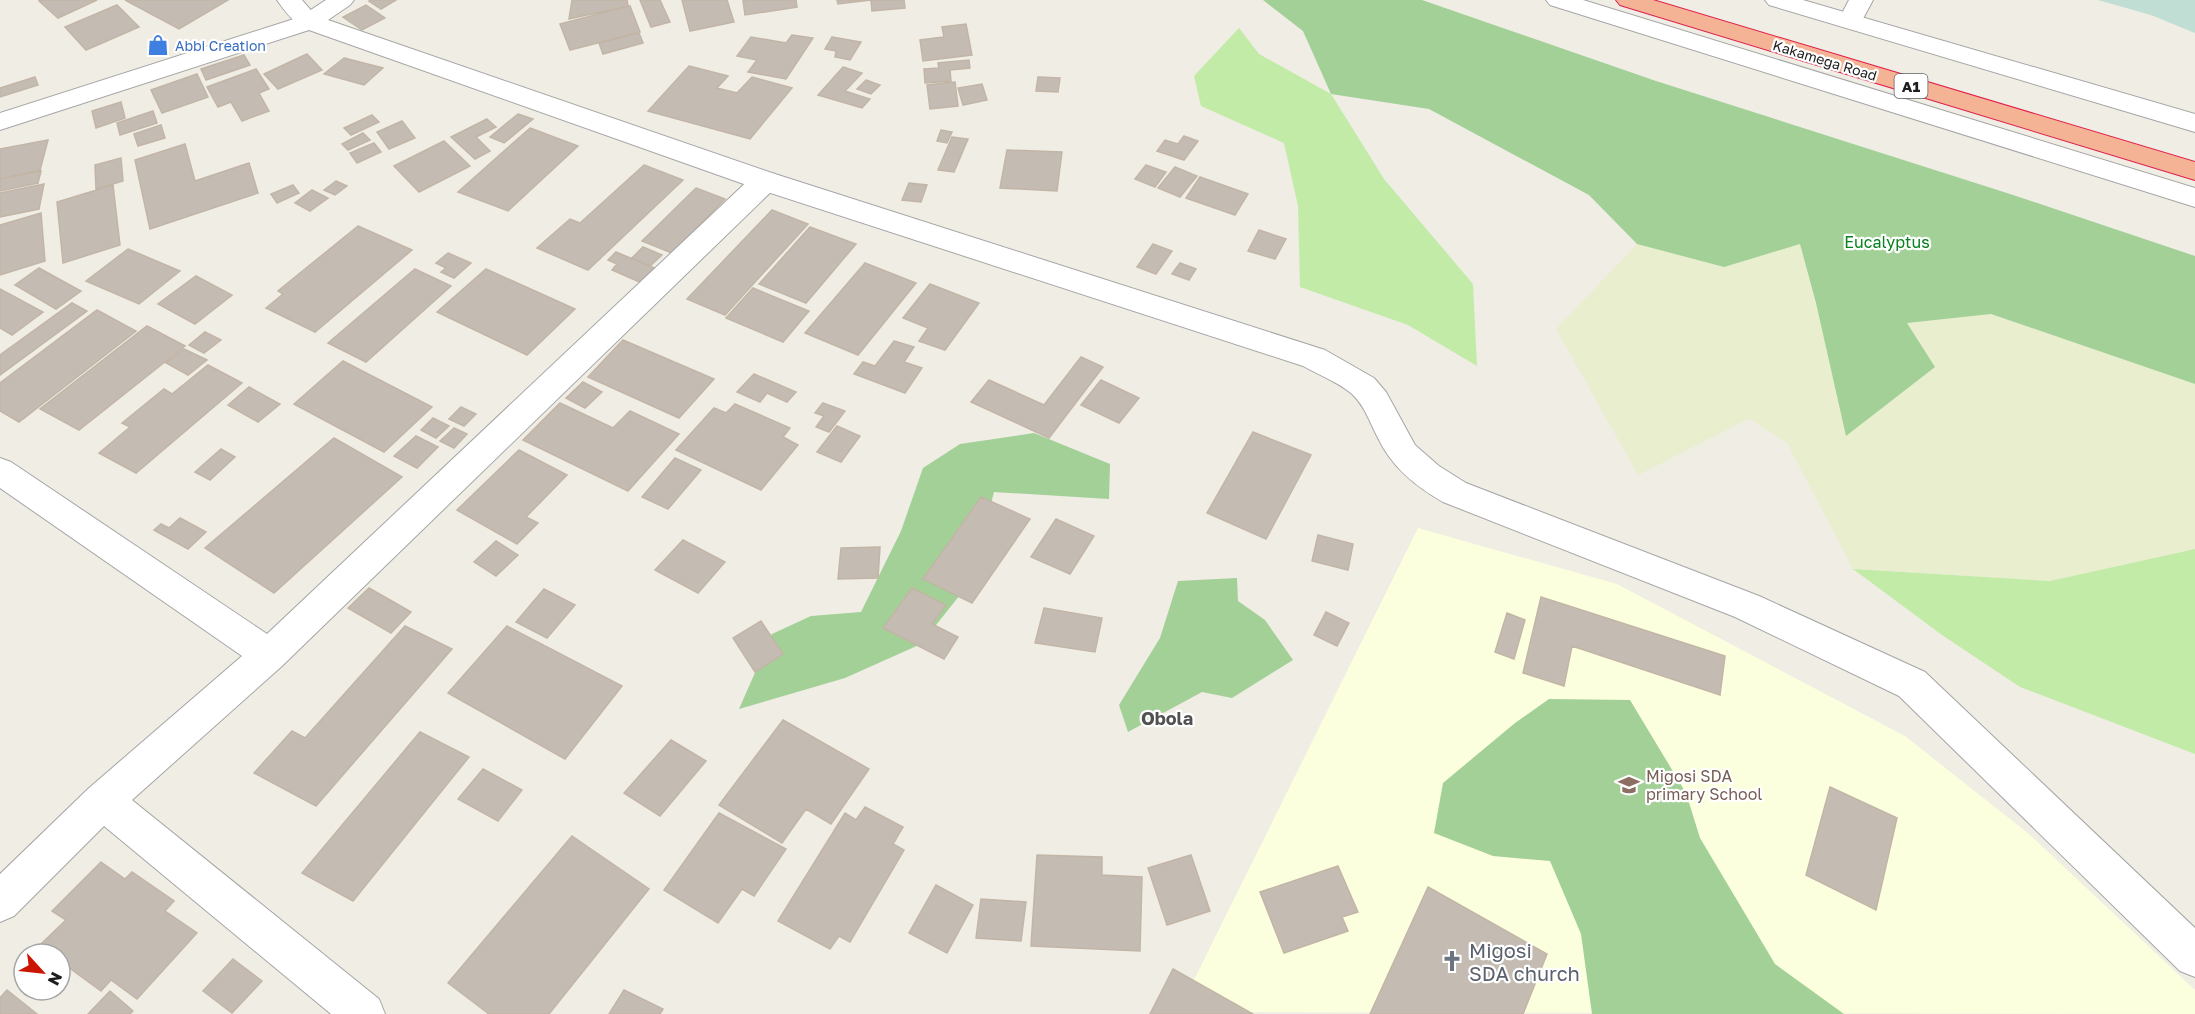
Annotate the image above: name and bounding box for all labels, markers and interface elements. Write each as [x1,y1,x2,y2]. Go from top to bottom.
shop icon: Abbi Creation [146,33,170,57]
street label: Kakamega Road [1771,36,1879,84]
place label: Abbi Creation [175,37,266,54]
road number: A1 [1894,74,1928,98]
park label: Eucalyptus [1844,232,1930,252]
district label: Obola [1141,707,1193,729]
place label: Migosi SDA primary School [1646,766,1762,804]
school or university icon: Migosi SDA primary School [1617,773,1641,797]
place label: Migosi SDA church [1469,938,1580,985]
north arrow [12,942,72,1002]
church icon: Migosi SDA church [1440,949,1464,973]
text: N [44,969,67,989]

